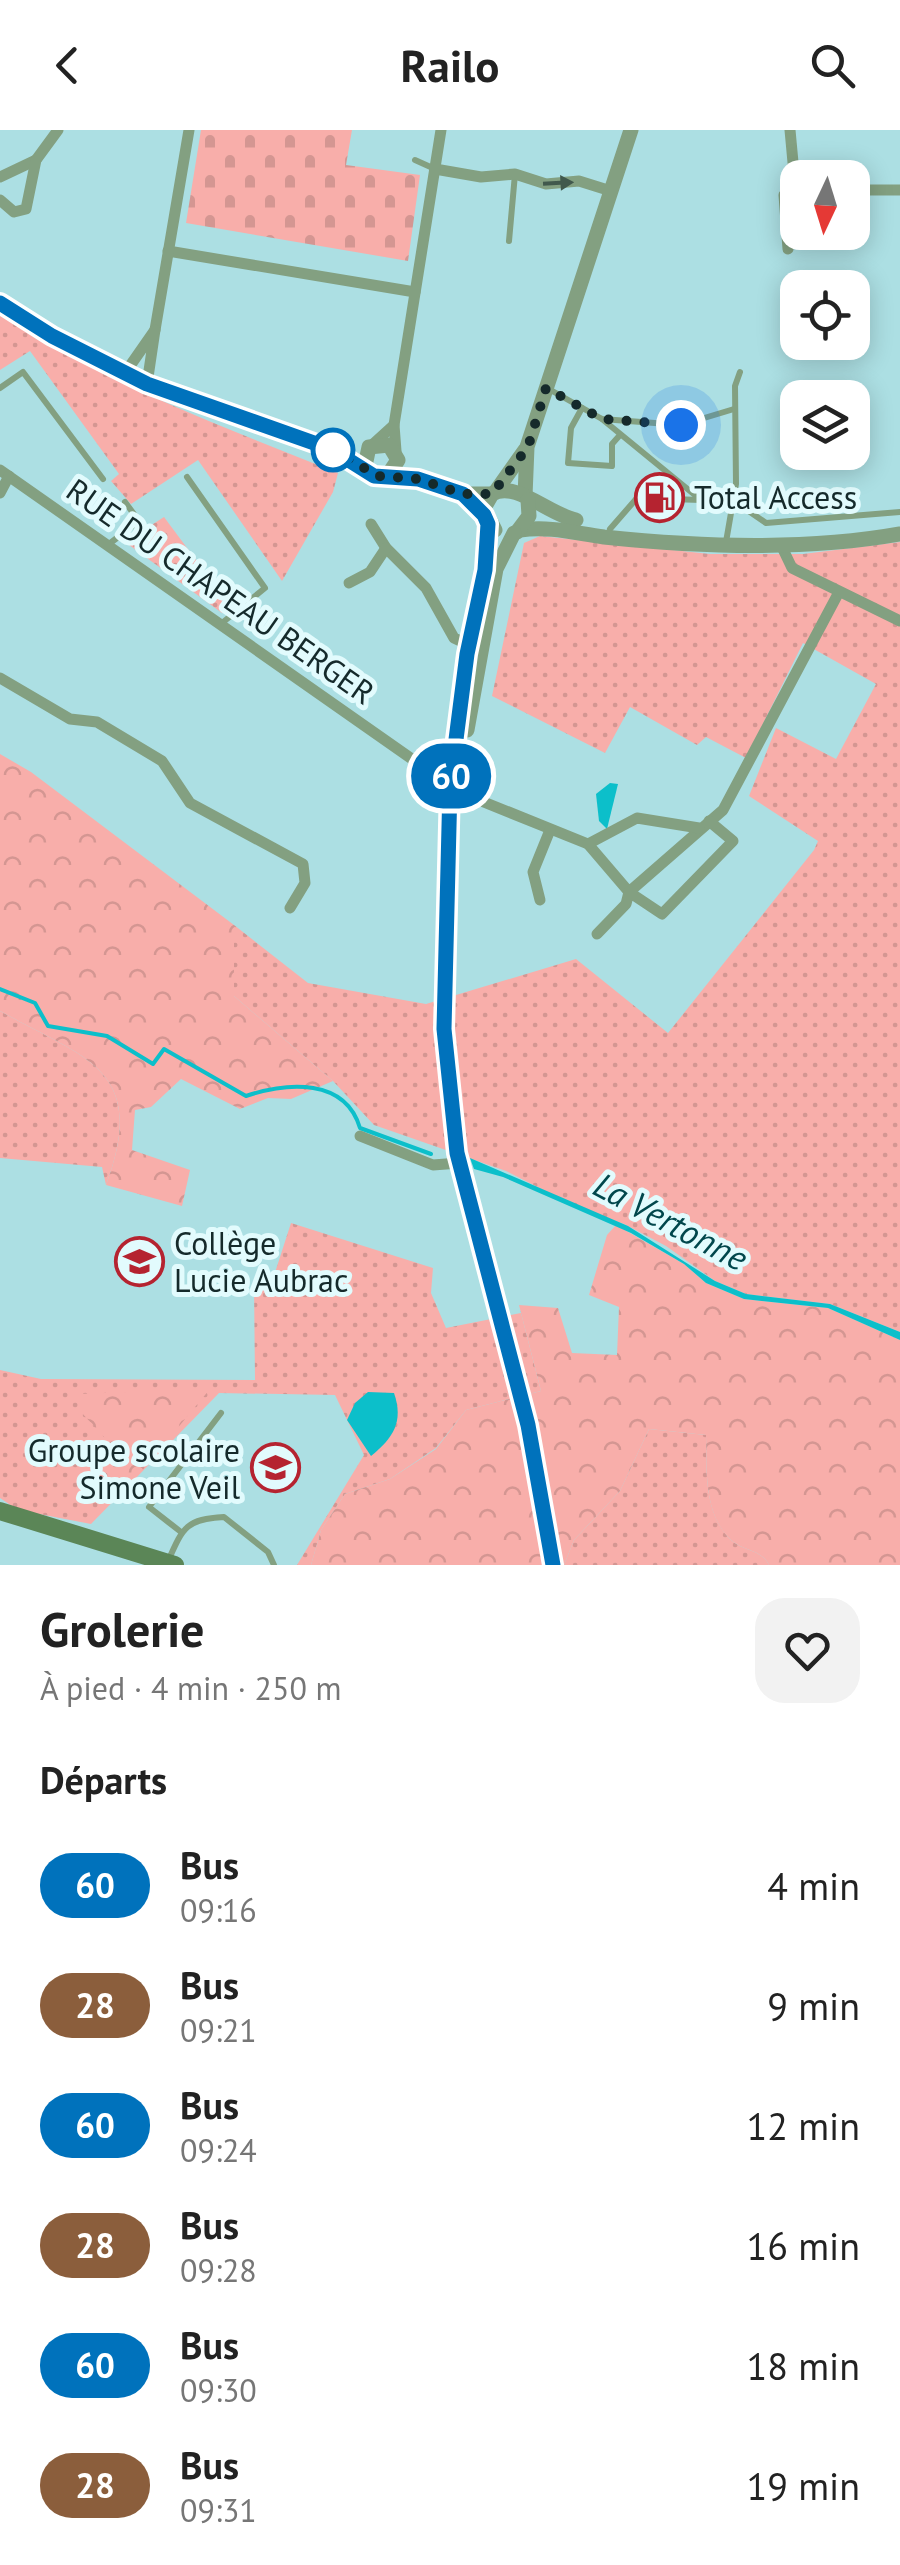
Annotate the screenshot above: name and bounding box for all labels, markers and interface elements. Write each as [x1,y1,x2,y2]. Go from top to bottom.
text: Railo [401,36,499,94]
icon: back [40,38,95,93]
icon: search [805,38,860,93]
north arrow [780,160,870,250]
map controls [780,160,870,470]
one-way arrow [542,174,574,190]
button: locate [780,270,870,360]
button: layers [780,380,870,470]
your location [656,400,706,450]
unlabelled marker [312,429,354,471]
street label: RUE DU CHAPEAU BERGER [59,469,383,713]
fuel station icon: Total Access [633,471,685,523]
place label: Total Access [694,476,857,518]
line badge: 60 [406,744,496,808]
text: 60 [431,753,471,799]
water label: La Vertonne [586,1161,756,1281]
place label: Collège Lucie Aubrac [174,1222,348,1301]
school or university icon: Collège Lucie Aubrac [113,1235,165,1287]
place label: Groupe scolaire Simone Veil [28,1429,241,1508]
school or university icon: Groupe scolaire Simone Veil [249,1442,301,1494]
text: Grolerie [40,1598,205,1660]
button: heart [755,1598,860,1703]
text: À pied · 4 min · 250 m [40,1667,341,1709]
text: Départs [40,1755,167,1804]
text: Bus [180,1840,239,1889]
text: 4 min [767,1861,860,1910]
text: 60 [75,1862,115,1908]
text: 09:16 [180,1889,257,1931]
text: Bus [180,1960,239,2009]
text: 9 min [767,1981,860,2030]
text: 28 [75,1982,115,2028]
text: 09:21 [180,2009,257,2051]
text: Bus [180,2080,239,2129]
text: 12 min [747,2101,860,2150]
text: 60 [75,2102,115,2148]
text: 09:24 [180,2129,257,2171]
text: Bus [180,2200,239,2249]
text: 16 min [747,2221,860,2270]
text: 28 [75,2222,115,2268]
text: 09:28 [180,2249,257,2291]
text: Bus [180,2320,239,2369]
text: 18 min [747,2341,860,2390]
text: 60 [75,2342,115,2388]
text: 09:30 [180,2369,257,2411]
text: Bus [180,2440,239,2489]
text: 19 min [747,2461,860,2510]
text: 28 [75,2462,115,2508]
text: 09:31 [180,2489,257,2531]

